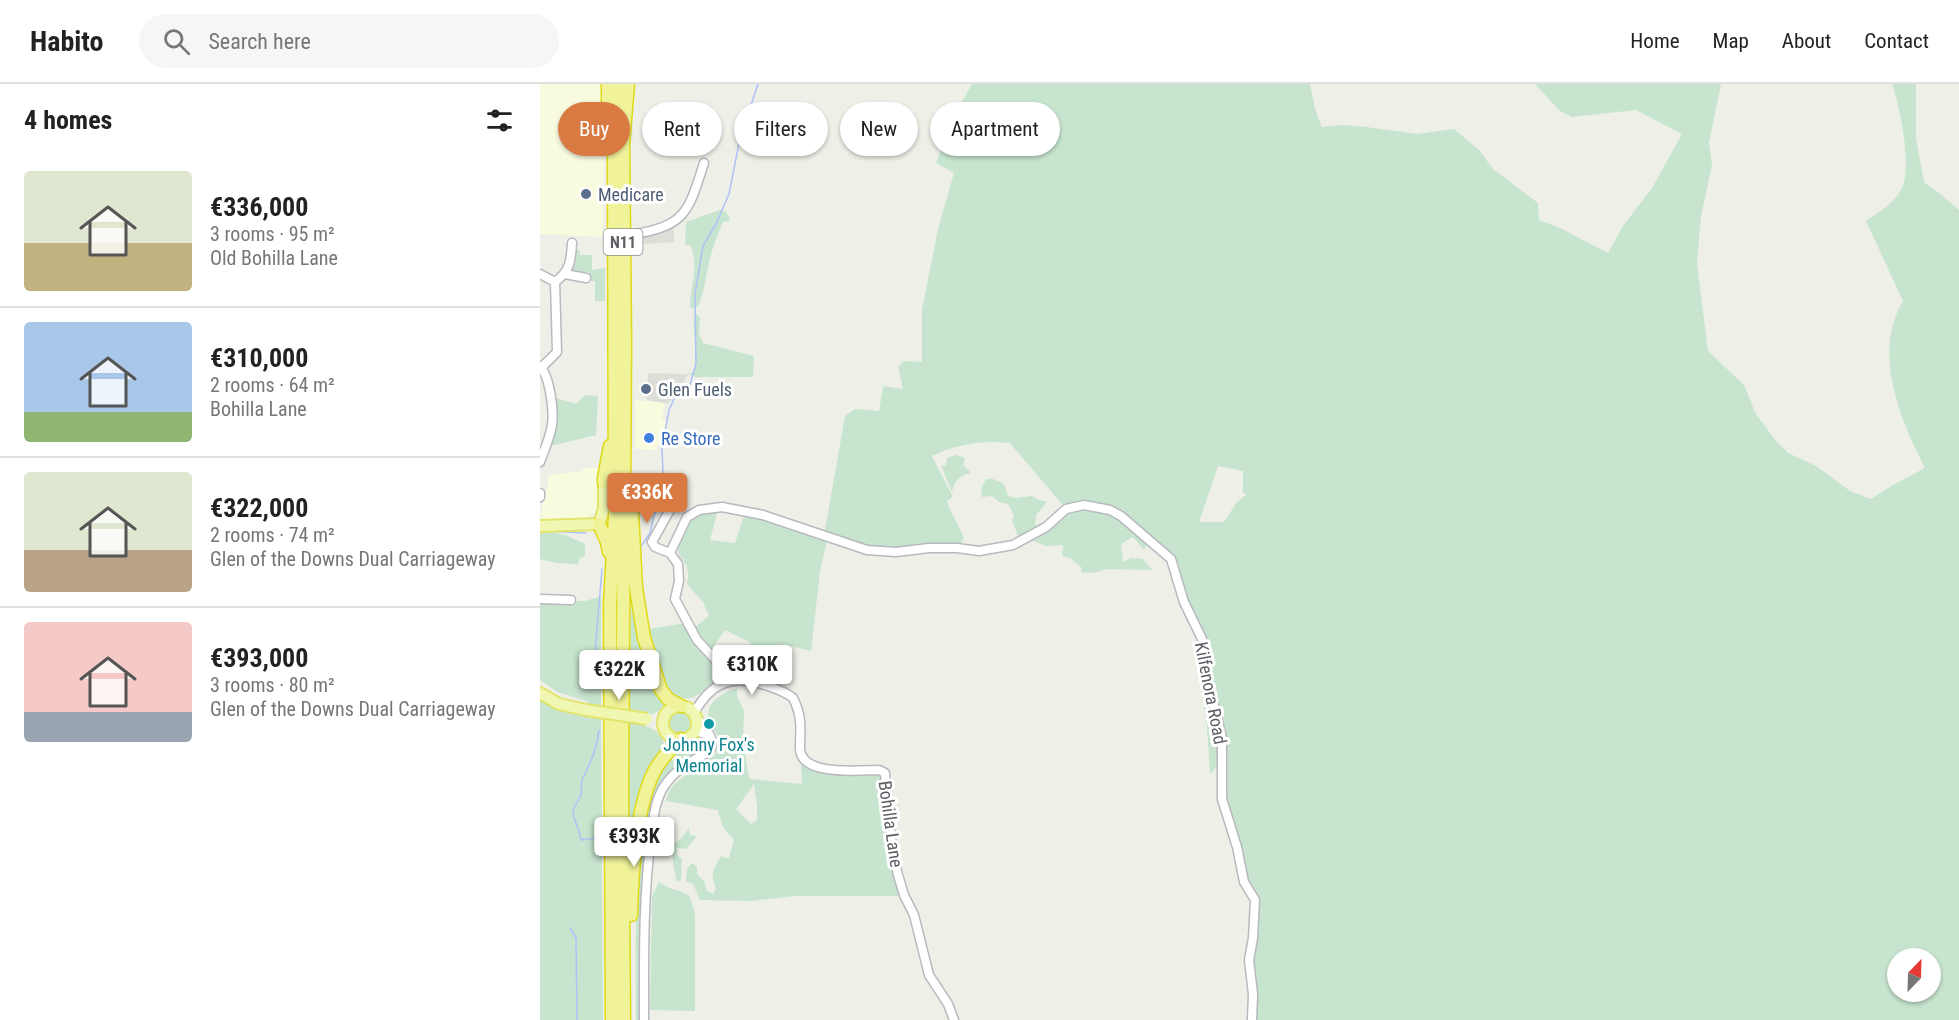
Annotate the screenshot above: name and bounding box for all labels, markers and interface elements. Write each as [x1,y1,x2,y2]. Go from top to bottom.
search box [139,14,559,68]
text: Habito [30,25,103,58]
icon: search [160,25,193,58]
text: Search here [208,29,311,54]
text: Home [1630,29,1680,53]
text: Map [1713,29,1749,53]
text: About [1782,29,1831,53]
text: Contact [1864,29,1929,53]
chip: Buy [558,102,630,156]
chip: Rent [642,102,722,156]
chip: Filters [734,102,828,156]
chip: New [840,102,918,156]
chip: Apartment [930,102,1060,156]
icon: filters [483,104,516,137]
text: 4 homes [24,105,112,135]
place label: Medicare [598,184,664,205]
marker: Medicare [579,187,593,201]
text: €336,000 [210,192,308,222]
icon: home [72,195,144,267]
text: 3 rooms · 95 m² [210,222,335,246]
road number: N11 [604,229,643,255]
text: Old Bohilla Lane [210,246,338,270]
text: €310,000 [210,343,308,373]
icon: home [72,346,144,418]
text: 2 rooms · 64 m² [210,373,335,397]
place label: Glen Fuels [658,379,732,400]
marker: Glen Fuels [639,382,653,396]
text: Bohilla Lane [210,397,307,421]
place label: Re Store [661,428,720,449]
marker: Re Store [642,431,656,445]
pin: €336K [605,473,689,524]
text: €336K [621,480,673,504]
text: €322,000 [210,493,308,523]
icon: home [72,496,144,568]
text: 2 rooms · 74 m² [210,523,335,547]
text: Glen of the Downs Dual Carriageway [210,547,496,571]
street label: Kilfenora Road [1191,640,1231,746]
text: €393,000 [210,643,308,673]
pin: €310K [710,645,794,696]
icon: home [72,646,144,718]
pin: €322K [577,650,661,701]
text: €310K [726,652,778,676]
text: €322K [593,657,645,681]
text: 3 rooms · 80 m² [210,673,335,697]
text: Glen of the Downs Dual Carriageway [210,697,496,721]
marker: Johnny Fox's Memorial [702,717,716,731]
place label: Johnny Fox's Memorial [663,734,755,776]
street label: Bohilla Lane [875,779,907,869]
pin: €393K [592,817,676,868]
text: €393K [608,824,660,848]
north arrow [1887,948,1941,1002]
map controls [1887,948,1941,1002]

